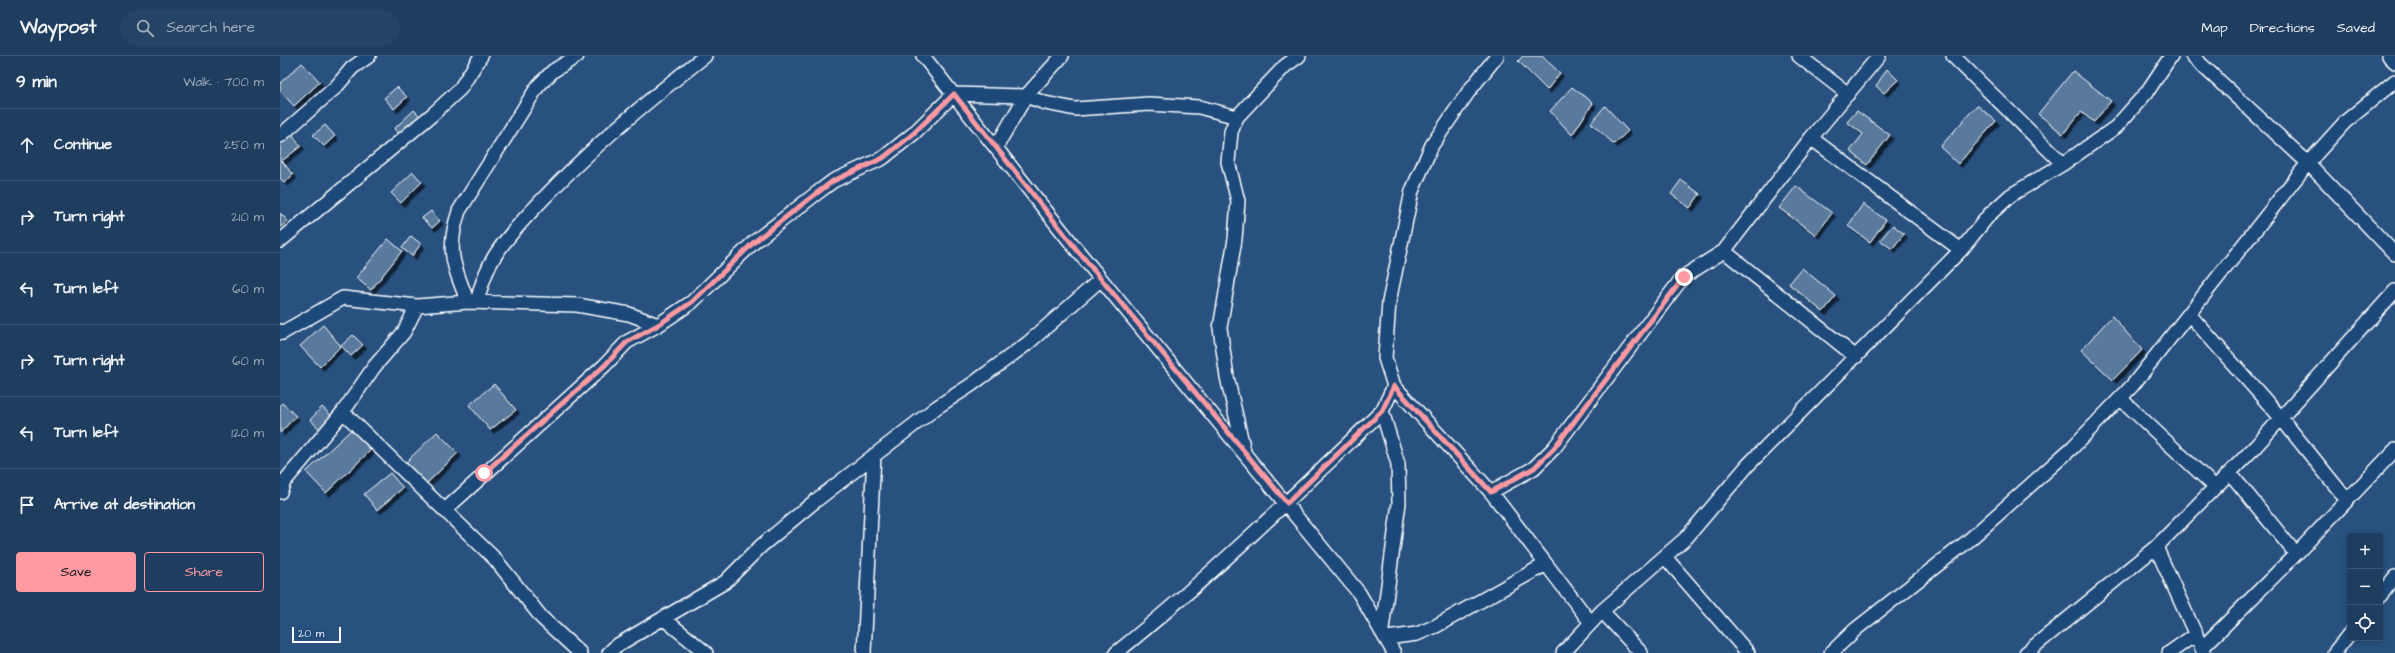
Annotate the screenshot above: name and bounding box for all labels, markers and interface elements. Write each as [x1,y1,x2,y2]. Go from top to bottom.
search box [120,10,400,46]
text: Waypost [20,14,96,41]
icon: search [134,17,156,39]
text: Search here [166,17,255,38]
text: Map [2201,18,2228,38]
text: Directions [2250,18,2315,38]
text: Saved [2337,18,2375,38]
text: 9 min [16,70,57,94]
text: Walk · 700 m [183,73,264,91]
icon: ahead [16,134,38,156]
text: Continue [54,134,112,155]
text: 250 m [224,136,264,154]
icon: right [16,206,38,228]
text: Turn right [54,206,125,227]
text: 210 m [231,208,264,226]
route end [1675,268,1693,286]
icon: left [16,278,38,300]
text: Turn left [54,278,118,299]
text: 60 m [232,280,264,298]
icon: right [16,350,38,372]
text: Turn right [54,350,125,371]
text: 60 m [232,352,264,370]
icon: left [16,422,38,444]
text: Turn left [54,422,118,443]
text: 120 m [231,424,264,442]
route start [475,464,493,482]
icon: arrive [16,494,38,516]
text: Arrive at destination [54,494,195,515]
map controls [2347,533,2383,641]
button: + [2347,533,2383,569]
button: Save [16,552,136,592]
button: Share [144,552,264,592]
button: − [2347,569,2383,605]
button: locate [2347,605,2383,641]
scale bar [292,625,341,644]
text: 20 m [298,626,324,641]

